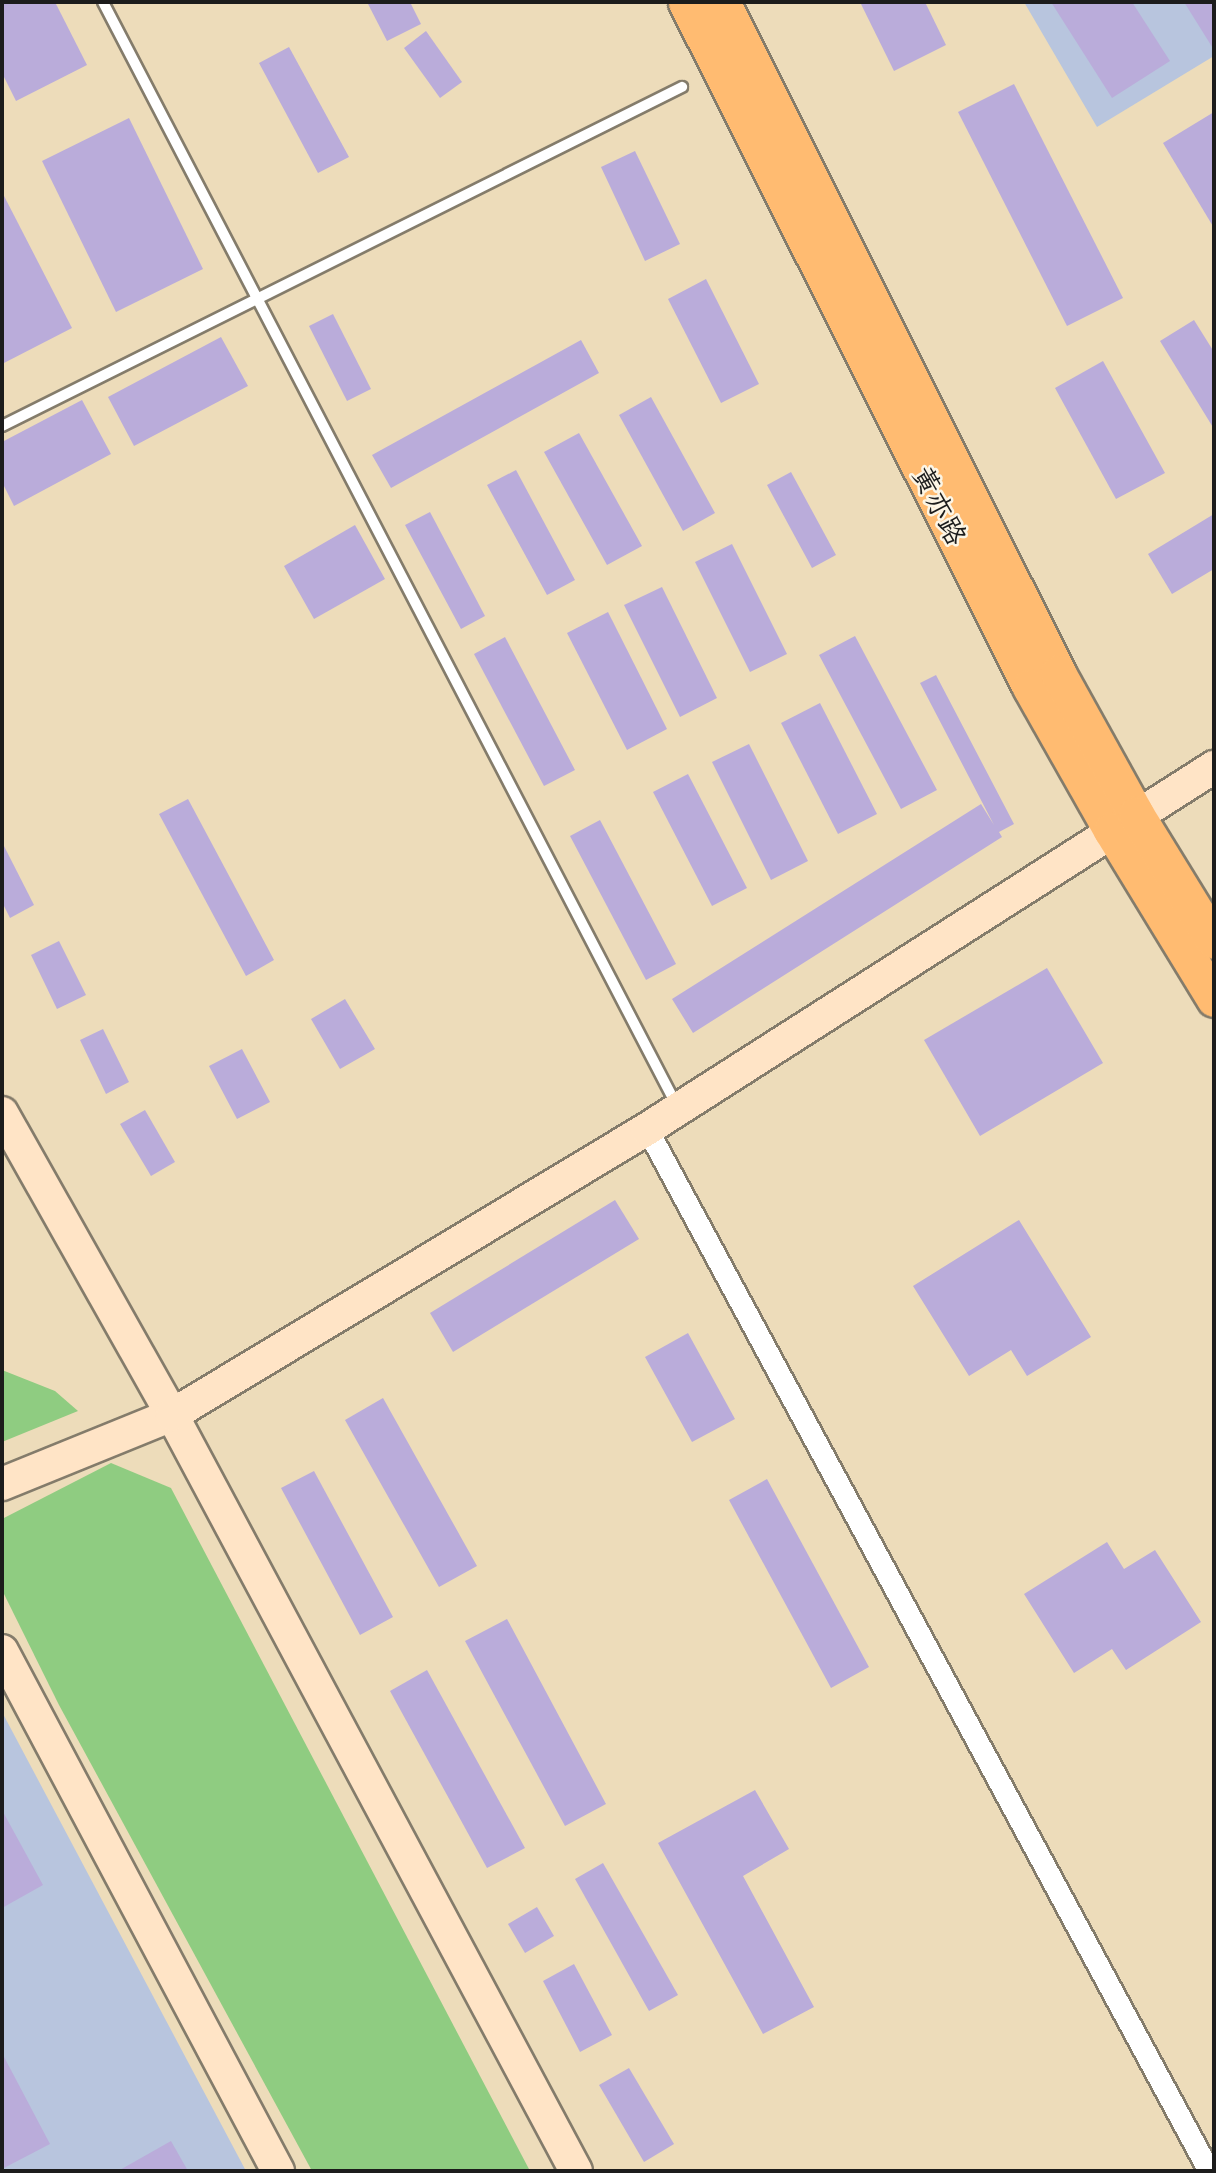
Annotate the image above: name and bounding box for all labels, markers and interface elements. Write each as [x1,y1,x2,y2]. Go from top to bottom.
street label: 黄亦路 [905,461,973,551]

